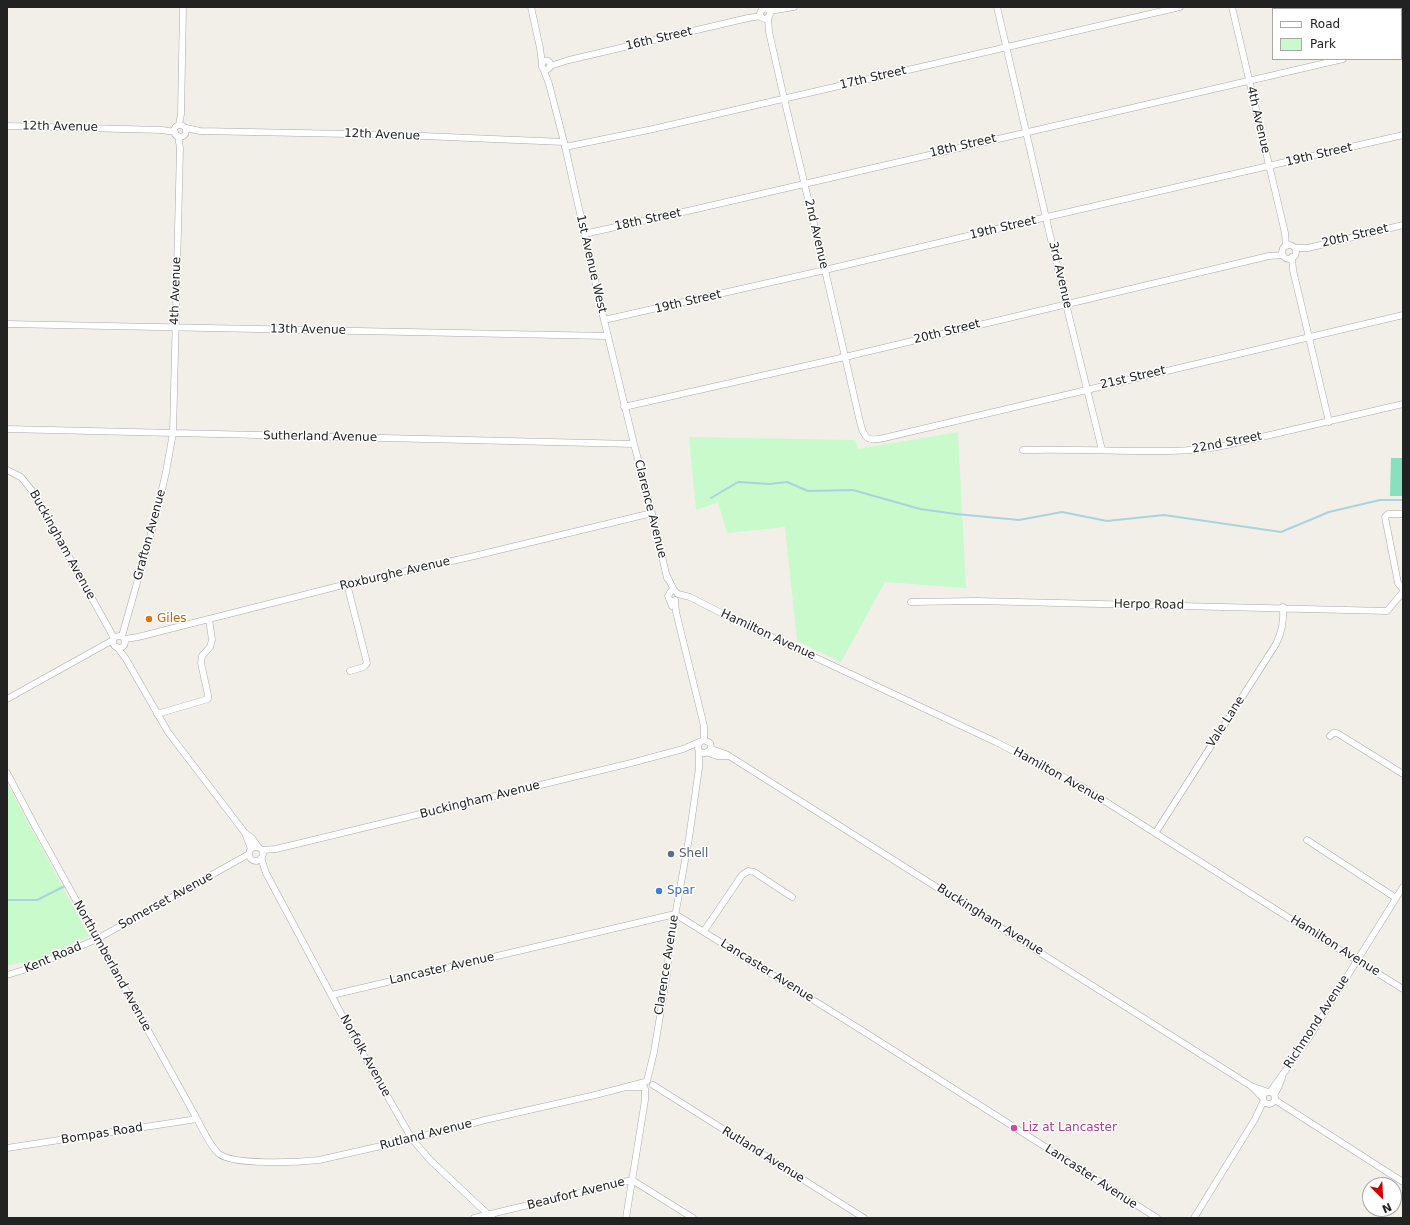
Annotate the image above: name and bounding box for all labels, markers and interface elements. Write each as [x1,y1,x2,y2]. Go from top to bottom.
legend [1272,8,1402,60]
text: Road [1310,17,1340,31]
street label: 16th Street [624,24,694,54]
text: Park [1310,37,1336,51]
street label: 17th Street [838,63,908,93]
street label: 4th Avenue [1243,85,1273,155]
street label: 12th Avenue [22,119,98,135]
street label: 12th Avenue [344,126,420,144]
street label: 18th Street [928,131,998,161]
street label: 19th Street [1284,140,1354,170]
street label: 2nd Avenue [801,198,831,270]
street label: 18th Street [613,206,683,234]
street label: 19th Street [968,213,1038,243]
street label: 1st Avenue West [573,214,609,314]
street label: 20th Street [1320,221,1390,251]
street label: 3rd Avenue [1045,240,1075,310]
street label: 4th Avenue [168,257,184,325]
street label: 19th Street [653,287,723,317]
street label: 20th Street [912,317,982,347]
street label: 13th Avenue [270,322,346,338]
street label: 21st Street [1099,364,1167,392]
street label: Sutherland Avenue [263,429,377,445]
street label: 22nd Street [1191,429,1263,457]
street label: Clarence Avenue [631,458,669,560]
street label: Buckingham Avenue [26,488,98,602]
street label: Grafton Avenue [131,488,169,582]
street label: Roxburghe Avenue [338,554,452,594]
street label: Herpo Road [1114,597,1184,613]
street label: Hamilton Avenue [718,607,818,663]
place label: Giles [157,612,187,626]
marker: Giles [144,614,154,624]
street label: Vale Lane [1204,694,1248,750]
street label: Hamilton Avenue [1011,745,1107,807]
street label: Buckingham Avenue [419,778,541,822]
place label: Shell [679,847,708,861]
marker: Shell [666,849,676,859]
street label: Somerset Avenue [116,869,216,933]
street label: Buckingham Avenue [934,881,1046,959]
place label: Spar [667,884,695,898]
marker: Spar [654,886,664,896]
street label: Northumberland Avenue [70,898,154,1034]
street label: Hamilton Avenue [1288,913,1382,979]
street label: Clarence Avenue [652,914,682,1016]
street label: Lancaster Avenue [718,936,816,1006]
street label: Kent Road [22,939,84,977]
street label: Lancaster Avenue [388,950,496,988]
street label: Richmond Avenue [1281,973,1353,1071]
street label: Norfolk Avenue [337,1012,393,1100]
street label: Rutland Avenue [378,1117,474,1153]
street label: Bompas Road [60,1120,144,1148]
place label: Liz at Lancaster [1022,1121,1117,1135]
marker: Liz at Lancaster [1009,1123,1019,1133]
street label: Rutland Avenue [719,1124,807,1186]
street label: Lancaster Avenue [1042,1142,1140,1212]
street label: Beaufort Avenue [526,1175,626,1213]
north arrow [1362,1177,1402,1217]
text: N [1380,1200,1394,1215]

